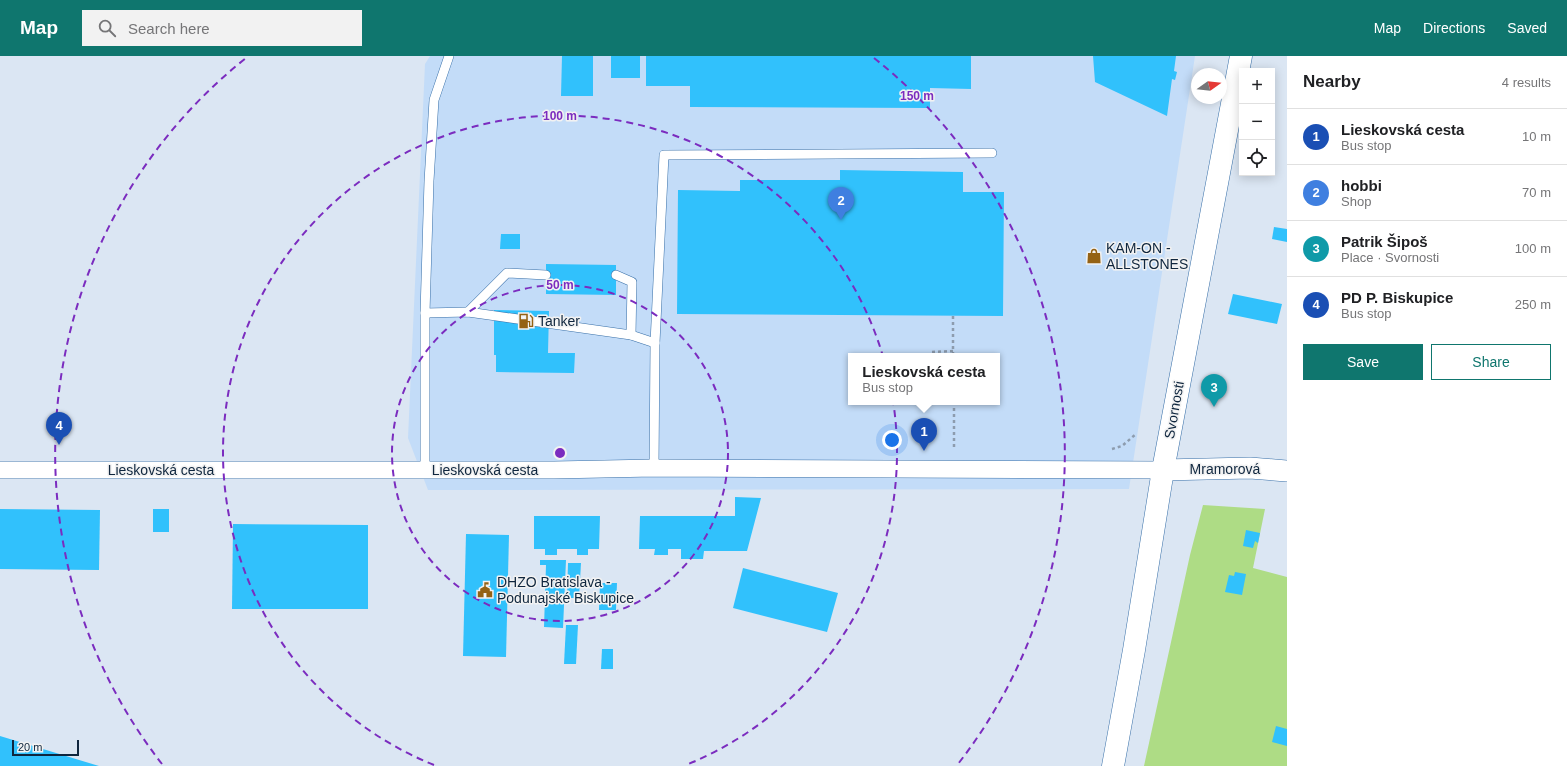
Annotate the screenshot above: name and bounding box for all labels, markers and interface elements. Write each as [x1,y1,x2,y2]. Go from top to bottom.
search box [82,10,362,46]
text: Map [20,17,58,38]
icon: search [96,17,118,39]
text: Search here [128,20,210,37]
text: Map [1374,20,1401,36]
text: Directions [1423,20,1485,36]
text: Saved [1507,20,1547,36]
north arrow [1191,68,1227,104]
map controls [1239,68,1275,176]
button: + [1239,68,1275,104]
text: Nearby [1303,72,1361,91]
text: 4 results [1502,75,1551,90]
text: 150 m [900,89,934,103]
button: − [1239,104,1275,140]
text: 100 m [543,109,577,123]
text: Lieskovská cesta [1341,121,1464,138]
text: 1 [1312,129,1320,144]
text: 10 m [1522,129,1551,144]
text: Bus stop [1341,138,1392,153]
button: locate [1239,140,1275,176]
text: hobbi [1341,177,1382,194]
text: 2 [1312,185,1320,200]
text: 70 m [1522,185,1551,200]
pin: 2 [828,187,854,220]
text: Shop [1341,194,1371,209]
text: Patrik Šipoš [1341,233,1428,250]
place label: KAM-ON - ALLSTONES [1106,240,1188,272]
text: 3 [1312,241,1320,256]
text: 100 m [1515,241,1551,256]
shop icon: KAM-ON - ALLSTONES [1085,247,1103,265]
text: Place · Svornosti [1341,250,1439,265]
text: 50 m [546,278,574,292]
text: PD P. Biskupice [1341,289,1453,306]
text: 4 [1312,297,1320,312]
text: 250 m [1515,297,1551,312]
text: Bus stop [1341,306,1392,321]
fuel station icon: Tanker [517,312,535,330]
place label: Tanker [538,313,580,329]
button: Save [1303,344,1423,380]
button: Share [1431,344,1551,380]
popup [848,353,1000,405]
text: Lieskovská cesta [862,363,986,380]
pin: 3 [1201,374,1227,407]
text: Bus stop [862,380,913,395]
street label: Svornosti [1161,380,1187,440]
pin: 4 [46,412,72,445]
pin: 1 [911,418,937,451]
your location [882,430,902,450]
centre of rings [553,446,567,460]
street label: Mramorová [1190,461,1261,477]
street label: Lieskovská cesta [108,462,215,478]
street label: Lieskovská cesta [432,462,539,478]
place label: DHZO Bratislava - Podunajské Biskupice [497,574,634,606]
public building icon: DHZO Bratislava - Podunajské Biskupice [476,581,494,599]
scale bar [12,738,79,757]
text: 20 m [18,741,42,753]

